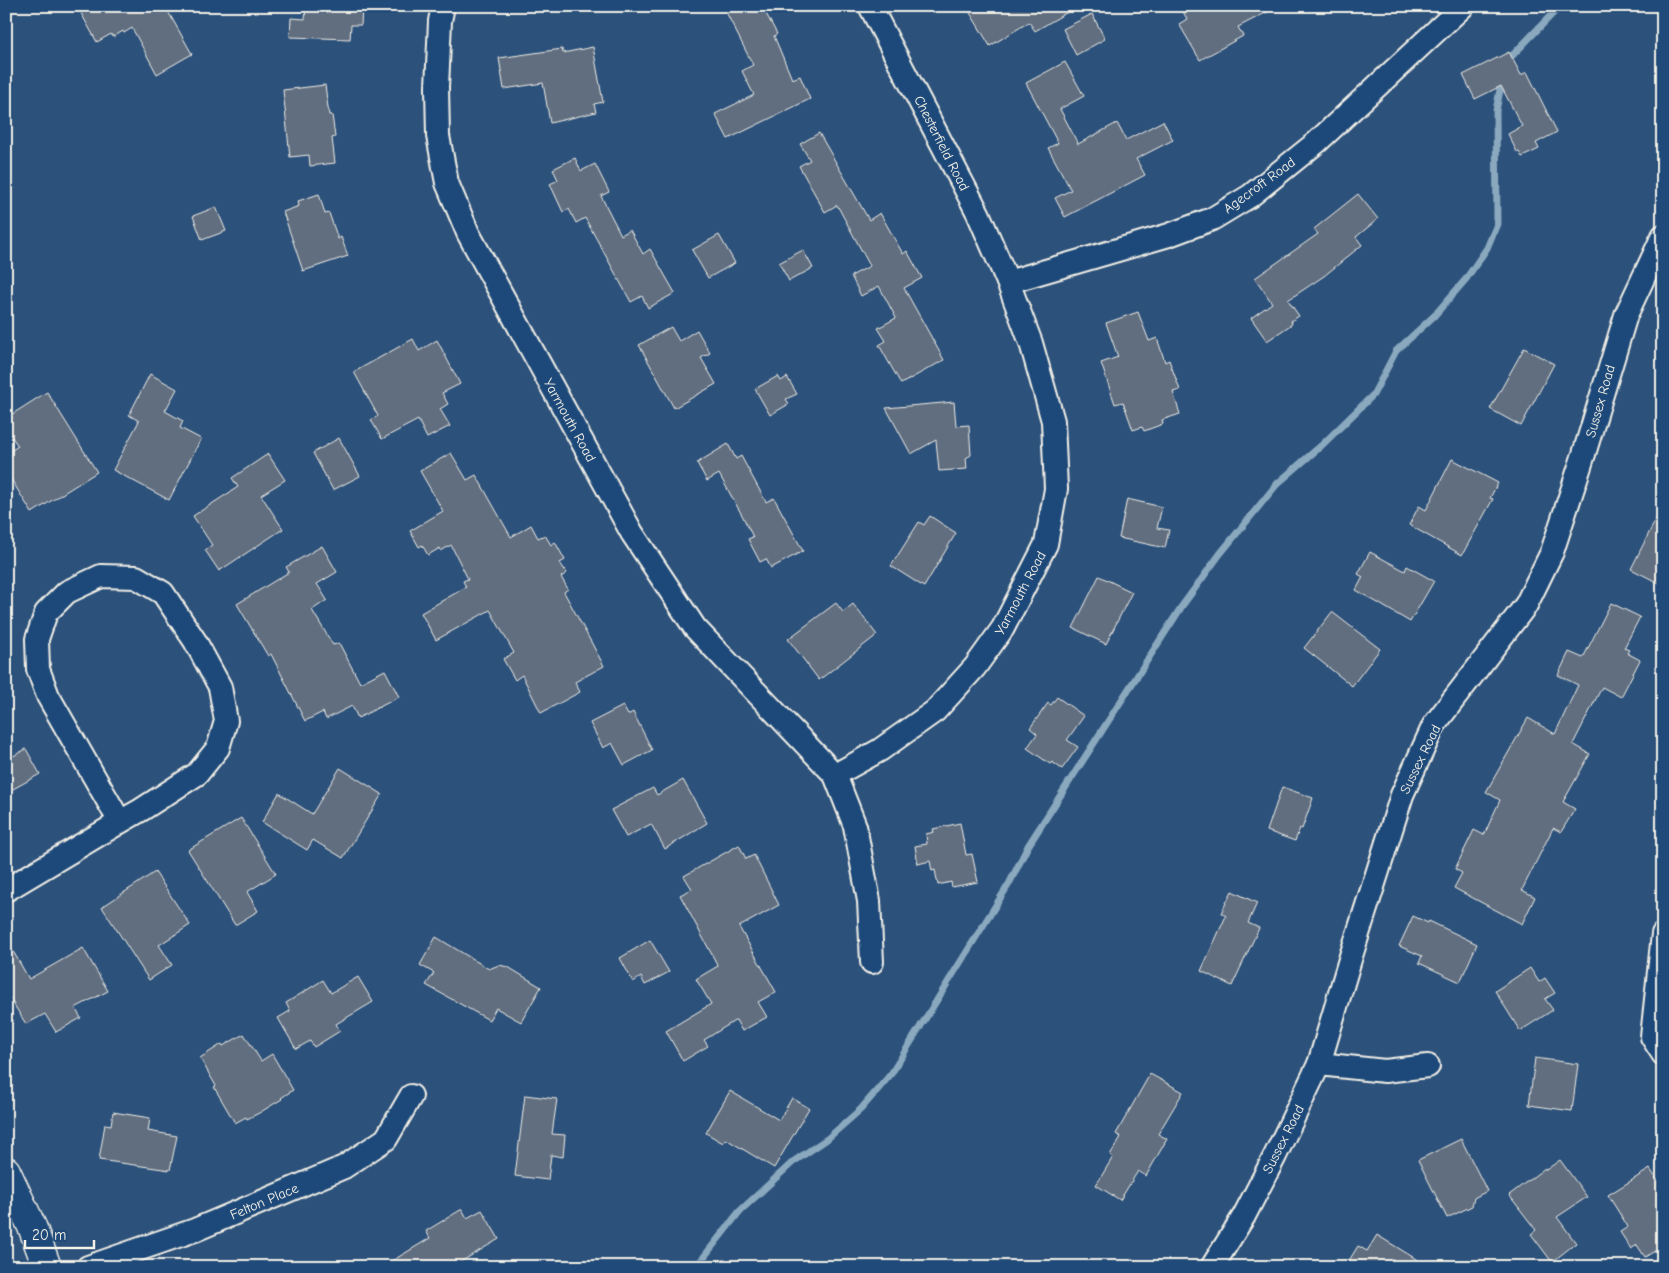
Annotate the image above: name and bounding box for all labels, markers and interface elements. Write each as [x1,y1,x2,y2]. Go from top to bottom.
street label: Chesterfield Road [910,93,973,194]
street label: Agecroft Road [1220,154,1299,217]
street label: Sussex Road [1582,363,1619,440]
street label: Yarmouth Road [540,376,599,465]
street label: Yarmouth Road [991,548,1050,638]
street label: Sussex Road [1396,722,1445,797]
street label: Sussex Road [1259,1102,1308,1177]
street label: Felton Place [227,1179,301,1223]
scale bar [25,1218,94,1250]
text: 20 m [32,1226,66,1244]

